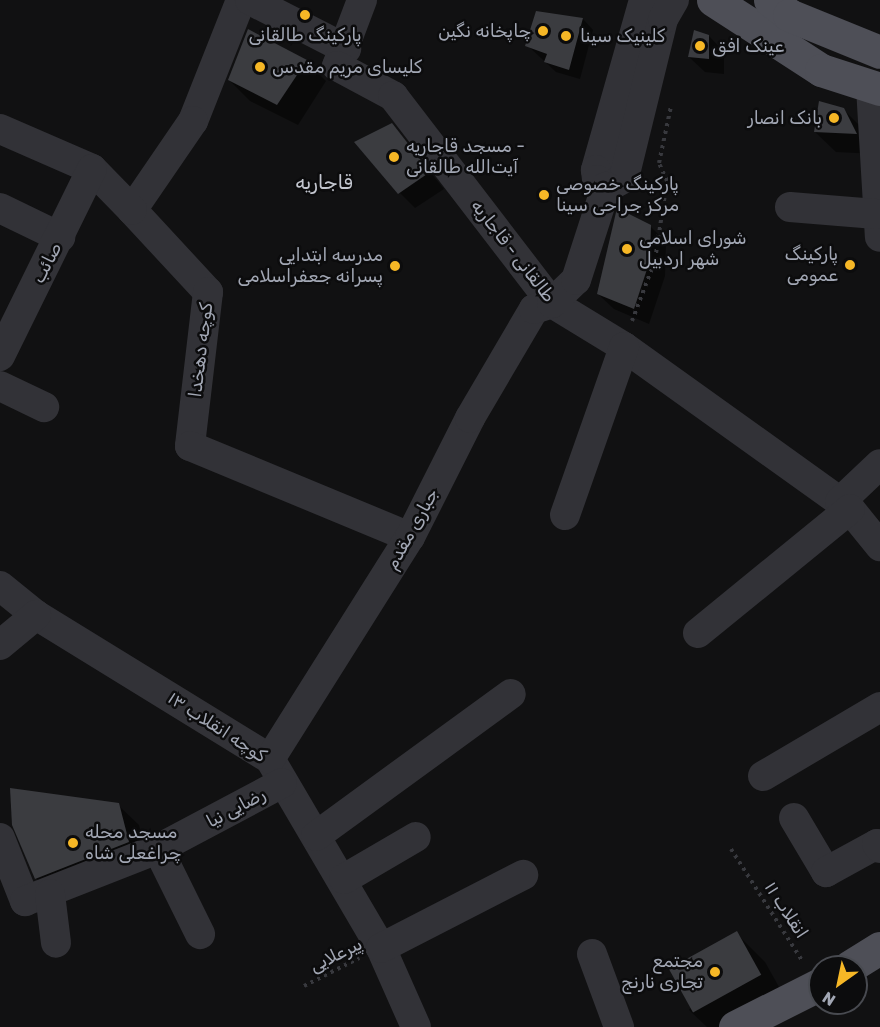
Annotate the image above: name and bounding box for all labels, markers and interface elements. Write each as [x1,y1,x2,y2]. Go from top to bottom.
marker: پارکینگ طالقانی [298,8,312,22]
place label: چاپخانه نگین [438,20,531,42]
place label: پارکینگ طالقانی [249,24,361,46]
marker: چاپخانه نگین [536,24,550,38]
place label: کلینیک سینا [580,25,665,47]
marker: کلینیک سینا [557,27,575,45]
place label: عینک افق [712,35,784,57]
marker: عینک افق [693,39,707,53]
place label: کلیسای مریم مقدس [272,56,422,78]
marker: کلیسای مریم مقدس [253,60,267,74]
place label: بانک انصار [748,107,822,129]
marker: بانک انصار [827,111,841,125]
place label: مسجد قاجاریه - آیت‌الله طالقانی [406,136,525,178]
marker: مسجد قاجاریه - آیت‌الله طالقانی [387,150,401,164]
district label: قاجاریه [295,170,353,194]
place label: پارکینگ خصوصی مرکز جراحی سینا [556,174,679,216]
marker: پارکینگ خصوصی مرکز جراحی سینا [537,188,551,202]
street label: طالقانی - قاجاریه [466,195,560,307]
place label: شورای اسلامی شهر اردبیل [639,228,747,270]
street label: صائب [28,239,66,287]
marker: شورای اسلامی شهر اردبیل [620,242,634,256]
place label: پارکینگ عمومی [784,244,838,286]
place label: مدرسه ابتدایی پسرانه جعفراسلامی [237,245,383,288]
marker: پارکینگ عمومی [843,258,857,272]
marker: مدرسه ابتدایی پسرانه جعفراسلامی [388,259,402,273]
street label: کوچه دهخدا [184,301,218,399]
street label: جباری مقدم [381,485,443,573]
street label: کوچه انقلاب ۱۳ [164,687,270,767]
street label: رضایی نیا [203,784,269,832]
place label: مسجد محله چراغعلی شاه [85,822,181,864]
marker: مسجد محله چراغعلی شاه [66,836,80,850]
street label: انقلاب ۱۱ [760,878,812,942]
street label: پیرعلایی [306,933,366,977]
place label: مجتمع تجاری نارنج [621,951,703,994]
north arrow [808,955,868,1015]
marker: مجتمع تجاری نارنج [708,965,722,979]
text: N [819,988,839,1010]

